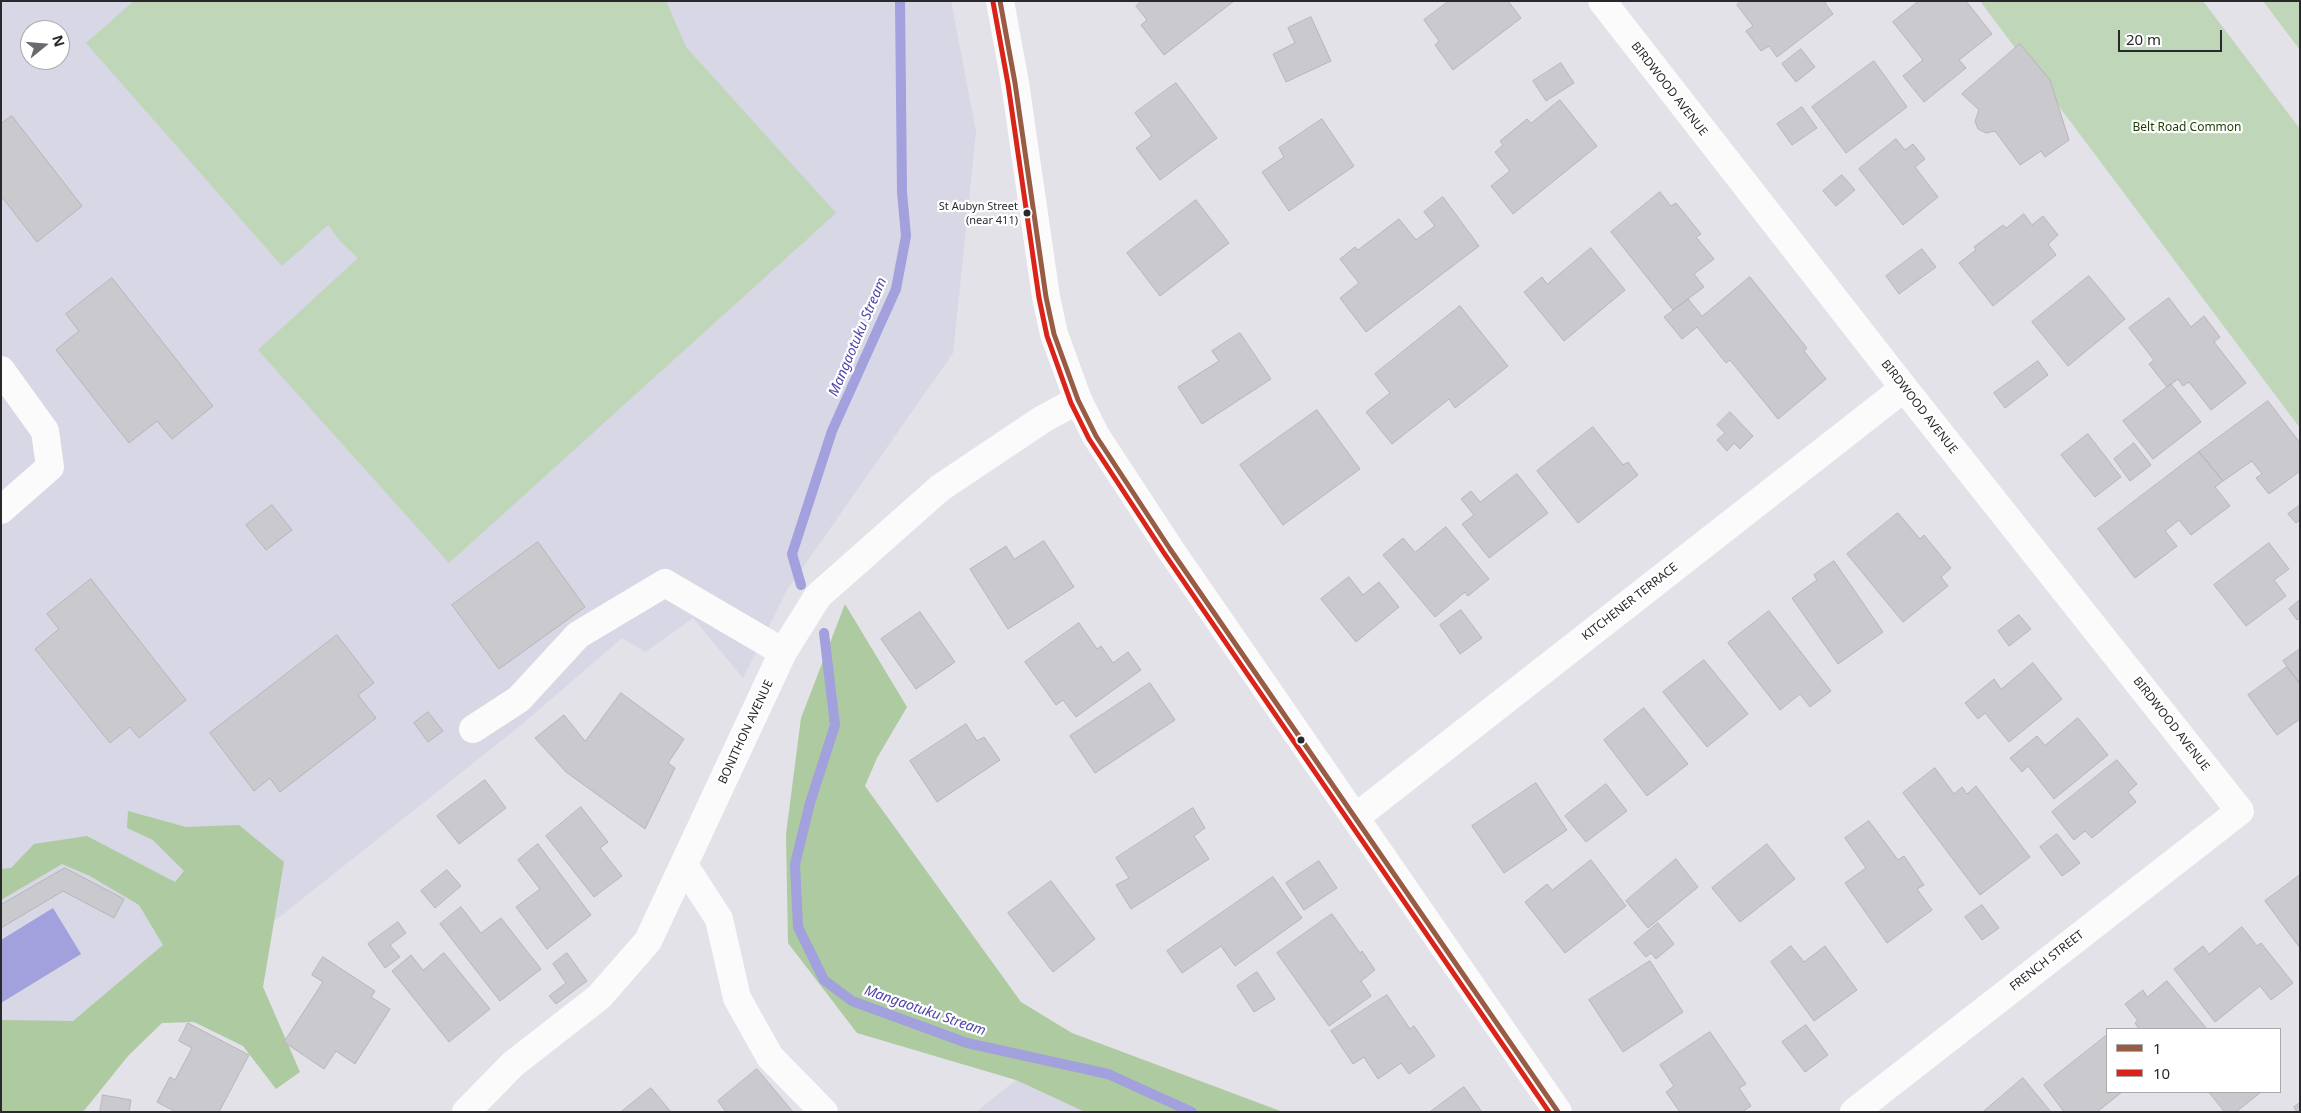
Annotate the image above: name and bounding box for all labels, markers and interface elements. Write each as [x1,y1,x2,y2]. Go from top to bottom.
north arrow [20,20,70,70]
scale bar [2121,20,2225,52]
text: 20 m [2126,29,2161,49]
text: N [48,33,70,49]
street label: BIRDWOOD AVENUE [1628,39,1710,139]
park label: Belt Road Common [2132,121,2242,135]
place label: St Aubyn Street (near 411) [939,200,1018,226]
marker: St Aubyn Street (near 411) [1022,208,1032,218]
water label: Mangaotuku Stream [825,275,891,399]
street label: BIRDWOOD AVENUE [1878,357,1960,457]
street label: KITCHENER TERRACE [1579,560,1681,644]
street label: BIRDWOOD AVENUE [2130,674,2212,774]
street label: BONITHON AVENUE [716,678,776,786]
unlabelled marker [1296,735,1306,745]
street label: FRENCH STREET [2007,928,2087,994]
water label: Mangaotuku Stream [862,982,988,1040]
legend [2106,1028,2281,1093]
text: 1 [2153,1038,2162,1058]
text: 10 [2153,1063,2170,1083]

